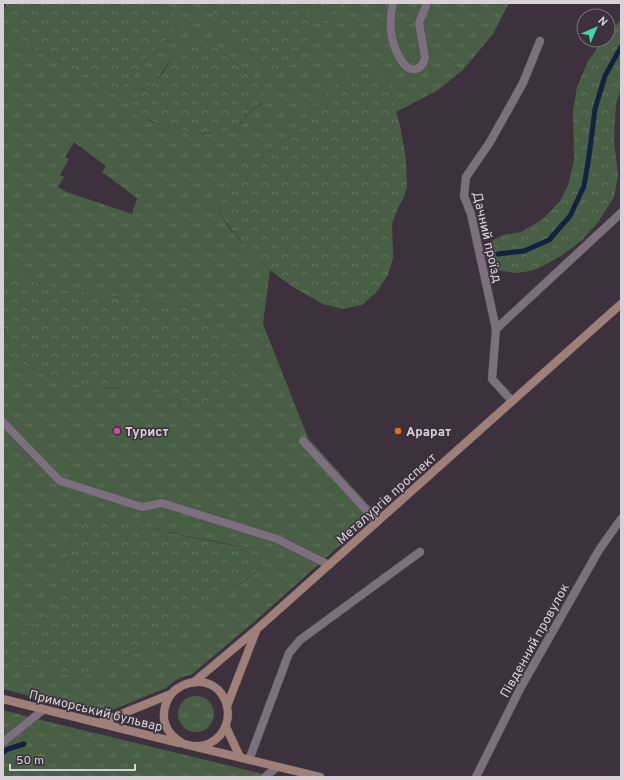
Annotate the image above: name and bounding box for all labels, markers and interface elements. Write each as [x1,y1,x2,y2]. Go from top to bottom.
north arrow [576,8,616,48]
text: N [595,14,610,29]
street label: Дачний проїзд [468,190,504,285]
place label: Турист [125,425,169,441]
place label: Арарат [406,425,451,441]
marker: Турист [112,426,122,436]
marker: Арарат [393,426,403,436]
street label: Металургів проспект [334,450,441,549]
street label: Південний провулок [498,581,574,701]
street label: Приморський бульвар [27,688,164,736]
scale bar [10,746,135,772]
text: 50 m [16,753,44,769]

